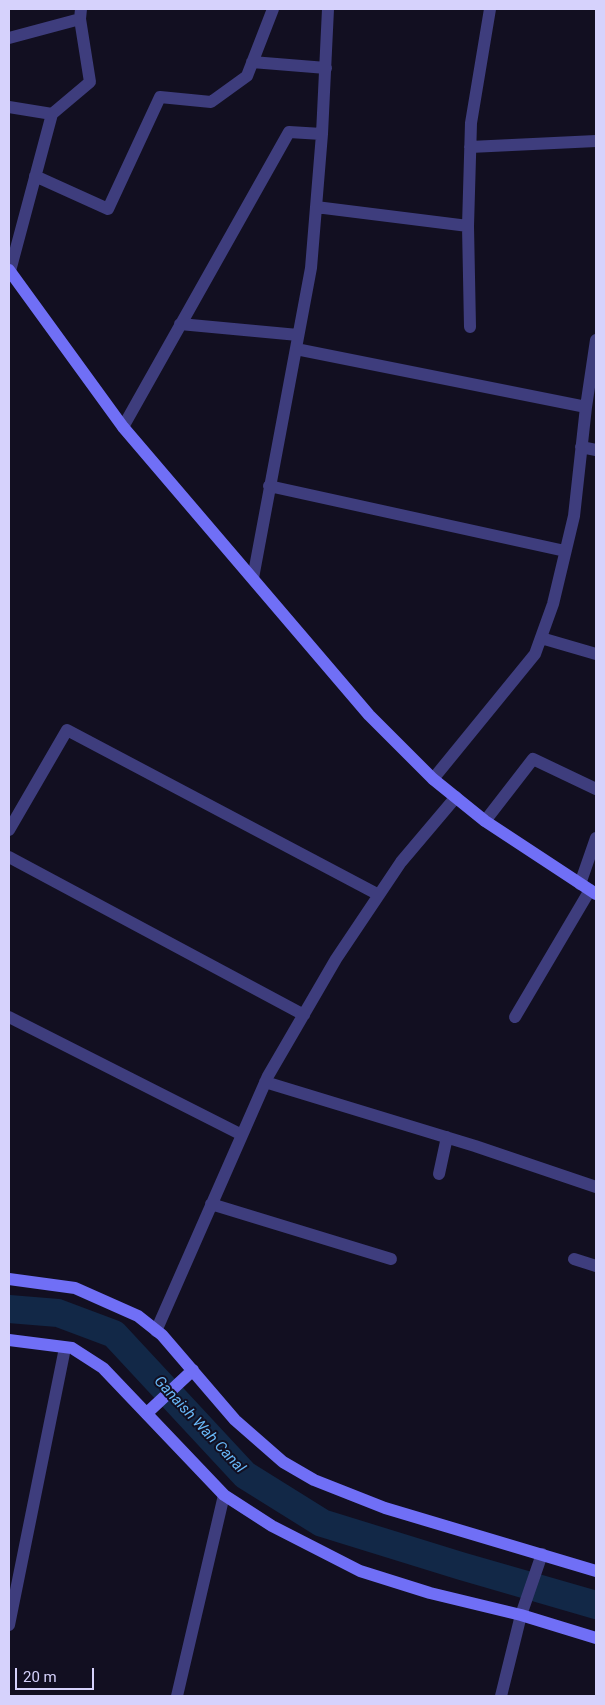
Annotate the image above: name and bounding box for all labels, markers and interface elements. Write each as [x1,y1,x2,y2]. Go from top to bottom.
water label: Ganaish Wah Canal [150,1373,248,1477]
scale bar [18,1658,96,1690]
text: 20 m [23,1668,57,1686]

